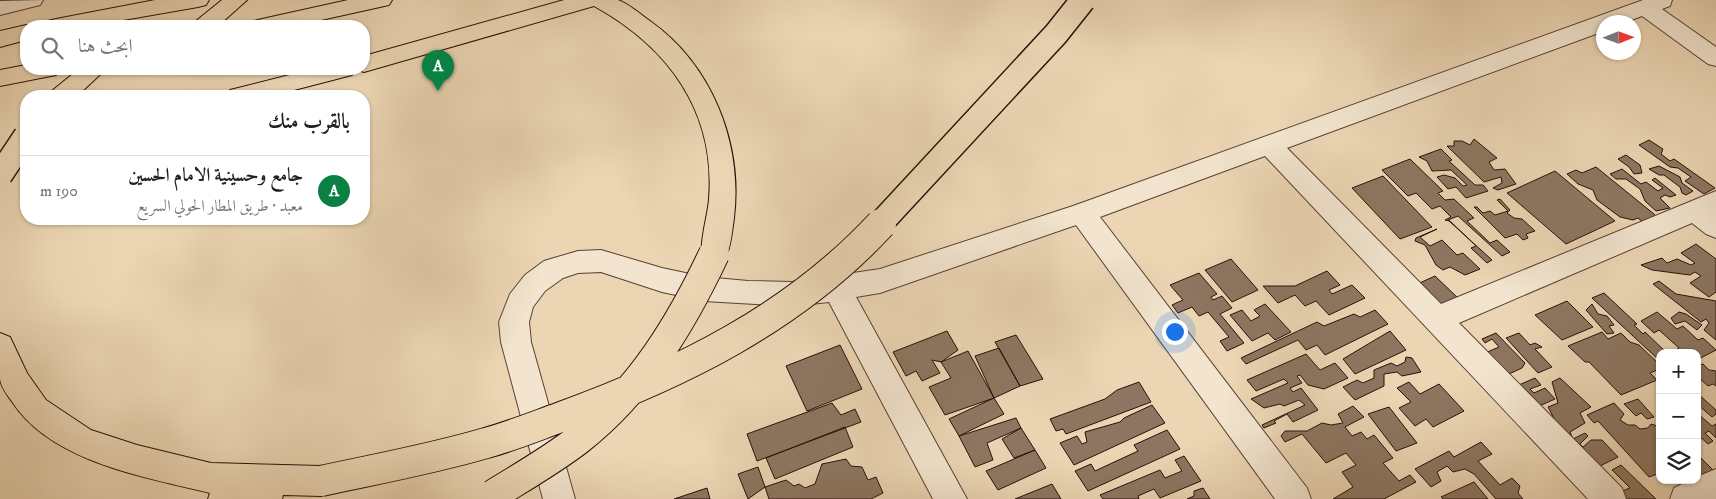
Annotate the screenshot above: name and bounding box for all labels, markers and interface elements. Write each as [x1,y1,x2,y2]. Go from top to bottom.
north arrow [1596,15,1641,60]
search box [20,20,370,75]
icon: search [38,34,66,62]
text: ابحث هنا [78,35,133,58]
pin: A [422,50,454,91]
text: بالقرب منك [268,109,350,135]
text: جامع وحسينية الامام الحسين [128,164,303,187]
text: 190 m [40,181,78,201]
text: A [329,181,339,201]
text: معبد · طريق المطار الحولي السريع [137,196,303,216]
your location [1162,319,1188,345]
map controls [1656,349,1701,484]
button: + [1656,349,1701,394]
button: − [1656,394,1701,439]
button: layers [1656,439,1701,484]

